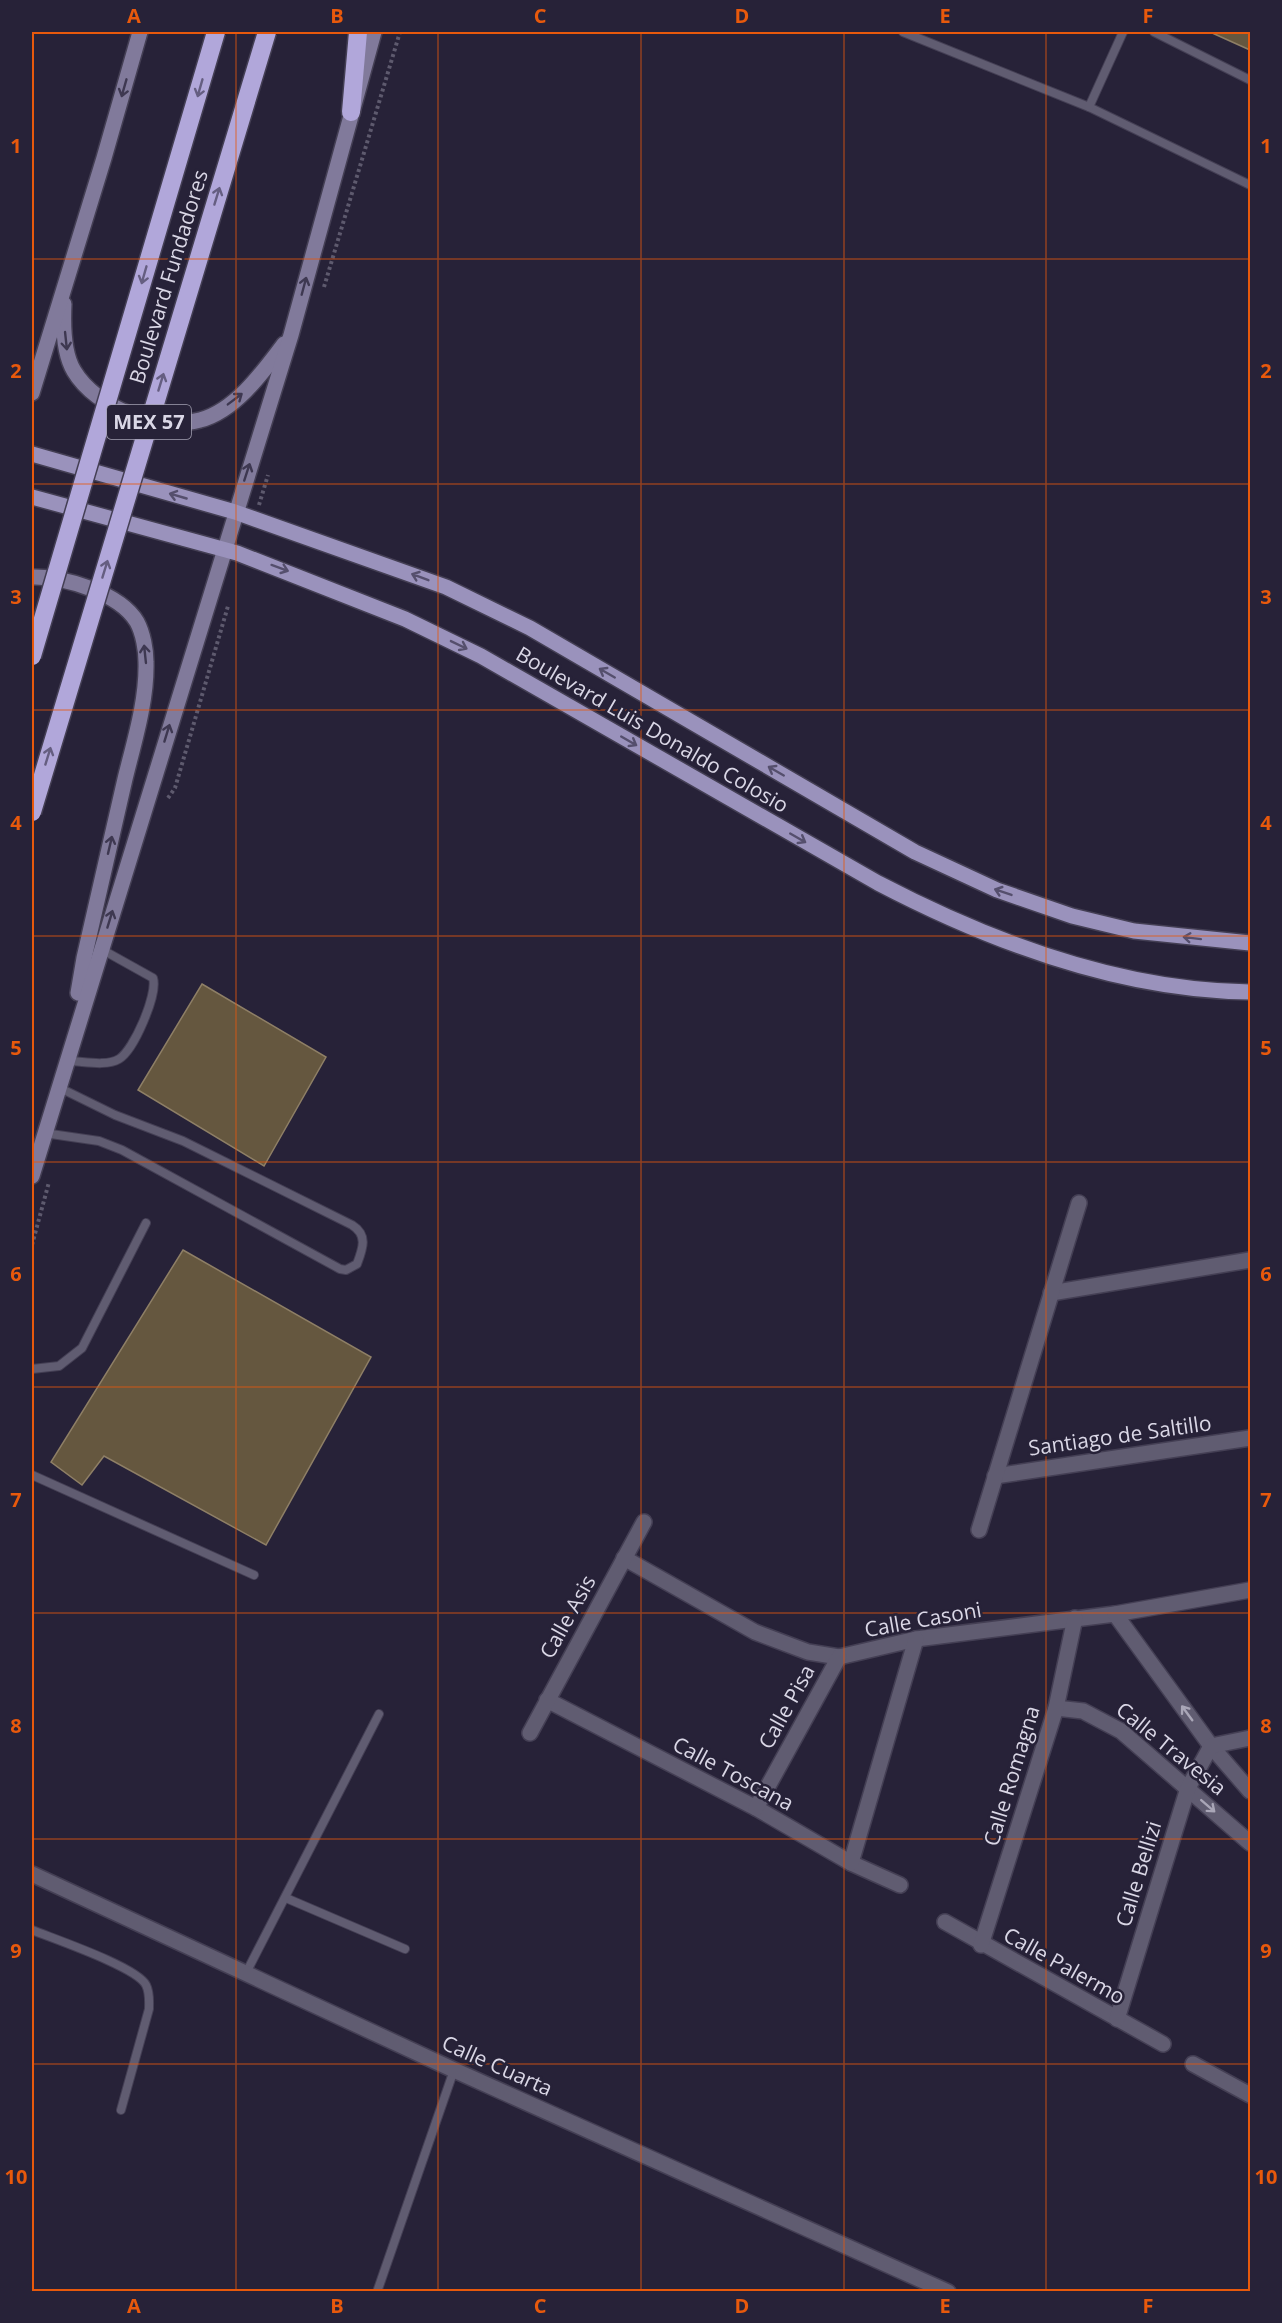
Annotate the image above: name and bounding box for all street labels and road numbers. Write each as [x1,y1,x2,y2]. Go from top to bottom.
street label: Boulevard Fundadores [122,166,214,387]
road number: MEX 57 [107,405,191,439]
street label: Boulevard Luis Donaldo Colosio [511,639,794,819]
street label: Santiago de Saltillo [1026,1408,1213,1462]
street label: Calle Asis [533,1570,602,1663]
street label: Calle Casoni [862,1595,984,1643]
street label: Calle Pisa [751,1659,821,1754]
street label: Calle Travesia [1111,1695,1232,1801]
street label: Calle Romagna [976,1702,1046,1849]
street label: Calle Toscana [668,1729,799,1817]
street label: Calle Bellizi [1109,1817,1167,1930]
street label: Calle Palermo [999,1920,1130,2010]
street label: Calle Cuarta [438,2028,557,2102]

